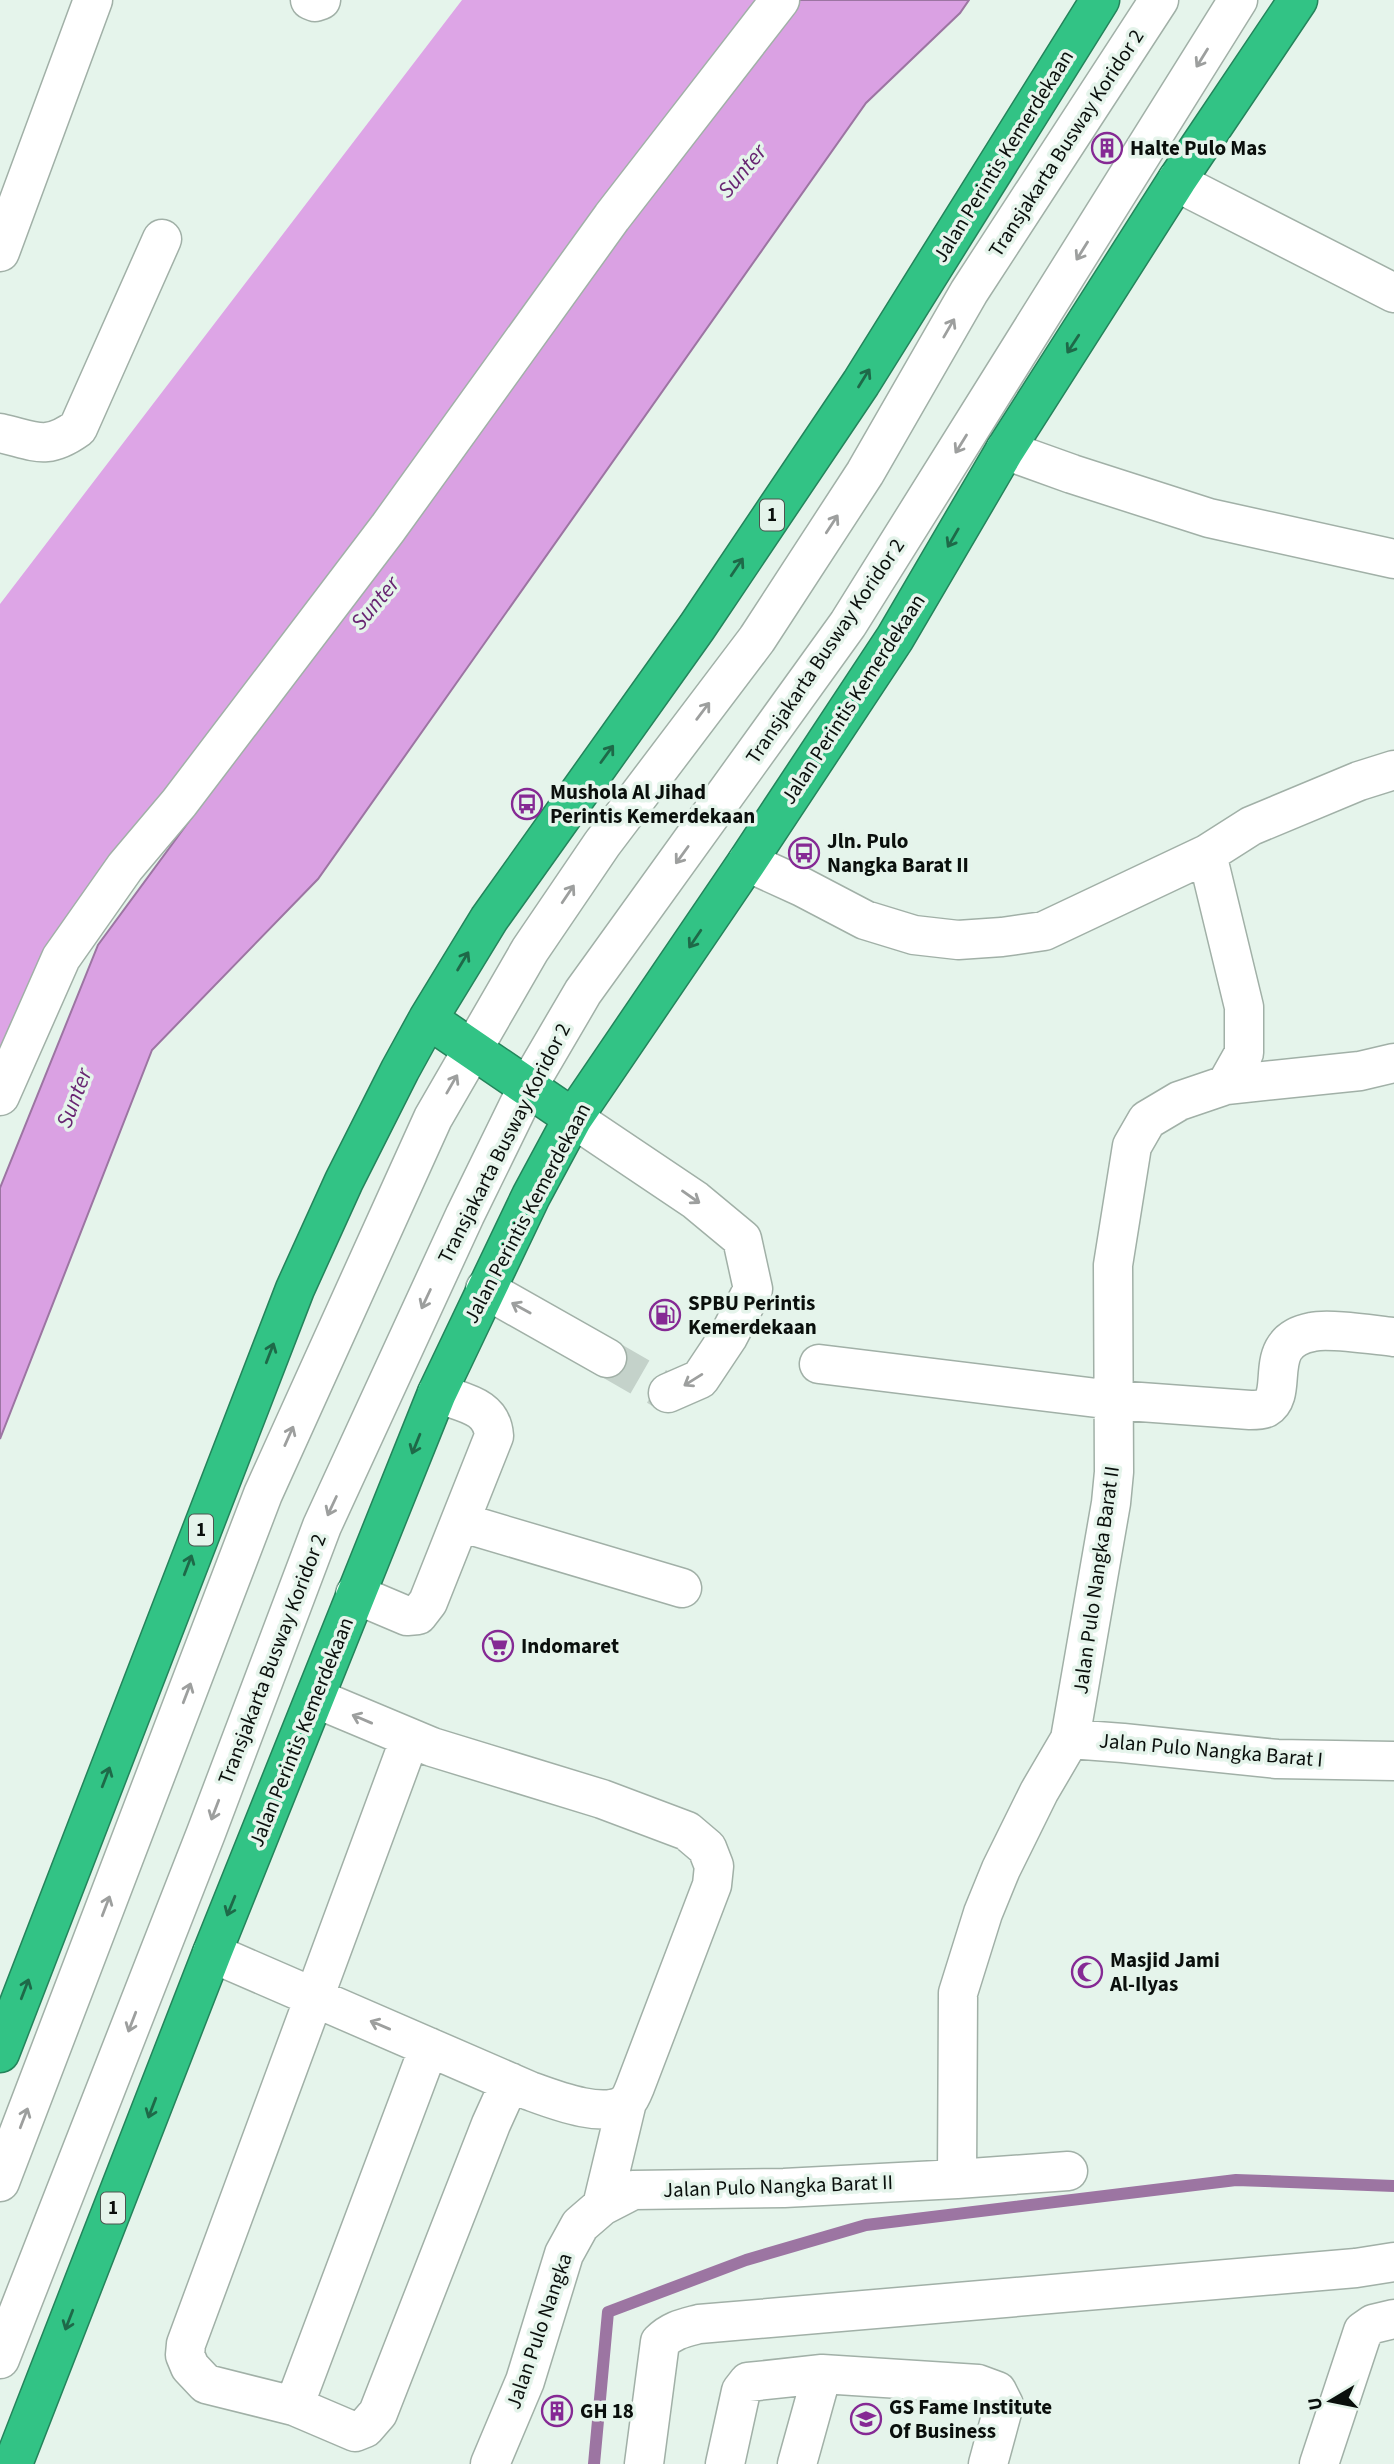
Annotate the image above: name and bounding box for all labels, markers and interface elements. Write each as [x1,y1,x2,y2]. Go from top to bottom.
street label: Transjakarta Busway Koridor 2 [981,23,1151,263]
street label: Jalan Perintis Kemerdekaan [925,44,1081,268]
one-way arrow [1195,48,1210,67]
building icon: Halte Pulo Mas [1090,131,1124,165]
place label: Halte Pulo Mas [1130,133,1267,163]
water label: Sunter [709,136,775,205]
one-way arrow [1074,241,1089,260]
one-way arrow [942,318,956,338]
one-way arrow [1065,334,1080,353]
one-way arrow [857,369,871,389]
one-way arrow [954,433,968,453]
road number: 1 [760,500,784,530]
one-way arrow [826,514,840,534]
one-way arrow [946,527,960,547]
street label: Transjakarta Busway Koridor 2 [738,532,912,770]
one-way arrow [731,558,745,578]
water label: Sunter [342,568,408,637]
street label: Jalan Perintis Kemerdekaan [774,588,932,810]
one-way arrow [695,701,710,720]
one-way arrow [600,745,614,764]
place label: Mushola Al Jihad Perintis Kemerdekaan [550,777,755,831]
bus stop icon: Mushola Al Jihad Perintis Kemerdekaan [510,787,544,821]
place label: Jln. Pulo Nangka Barat II [827,826,969,880]
bus stop icon: Jln. Pulo Nangka Barat II [787,836,821,870]
one-way arrow [675,845,690,864]
one-way arrow [561,885,575,904]
one-way arrow [688,929,702,948]
one-way arrow [457,951,471,971]
street label: Transjakarta Busway Koridor 2 [430,1018,578,1268]
water label: Sunter [48,1062,101,1133]
one-way arrow [446,1075,460,1095]
street label: Jalan Perintis Kemerdekaan [456,1098,598,1328]
one-way arrow [681,1190,700,1204]
one-way arrow [419,1288,432,1309]
place label: SPBU Perintis Kemerdekaan [688,1288,817,1342]
fuel station icon: SPBU Perintis Kemerdekaan [648,1298,682,1332]
one-way arrow [511,1301,532,1314]
one-way arrow [265,1342,278,1364]
one-way arrow [683,1373,703,1387]
one-way arrow [283,1426,296,1447]
one-way arrow [409,1433,422,1455]
street label: Jalan Pulo Nangka Barat II [1065,1464,1127,1696]
one-way arrow [325,1495,338,1516]
road number: 1 [189,1514,213,1546]
street label: Transjakarta Busway Koridor 2 [210,1529,334,1789]
one-way arrow [182,1554,195,1576]
street label: Jalan Perintis Kemerdekaan [241,1613,361,1851]
supermarket icon: Indomaret [481,1629,515,1663]
place label: Indomaret [521,1631,619,1661]
one-way arrow [181,1683,194,1705]
one-way arrow [352,1712,373,1725]
street label: Jalan Pulo Nangka Barat I [1098,1725,1324,1775]
one-way arrow [101,1767,114,1788]
one-way arrow [208,1798,221,1820]
one-way arrow [224,1894,237,1916]
one-way arrow [100,1895,113,1917]
place label: Masjid Jami Al-Ilyas [1109,1945,1220,1999]
mosque icon: Masjid Jami Al-Ilyas [1070,1955,1104,1989]
one-way arrow [19,1979,32,2001]
one-way arrow [125,2010,138,2032]
one-way arrow [369,2018,391,2031]
one-way arrow [144,2096,157,2118]
one-way arrow [19,2108,32,2130]
street label: Jalan Pulo Nangka Barat II [662,2167,894,2205]
road number: 1 [101,2192,125,2224]
street label: Jalan Pulo Nangka [498,2249,580,2413]
one-way arrow [62,2308,75,2330]
north arrow [1296,2366,1366,2436]
place label: GS Fame Institute Of Business [889,2392,1052,2446]
building icon: GH 18 [540,2394,574,2428]
text: U [1301,2395,1330,2412]
place label: GH 18 [580,2396,634,2426]
school or university icon: GS Fame Institute Of Business [849,2402,883,2436]

